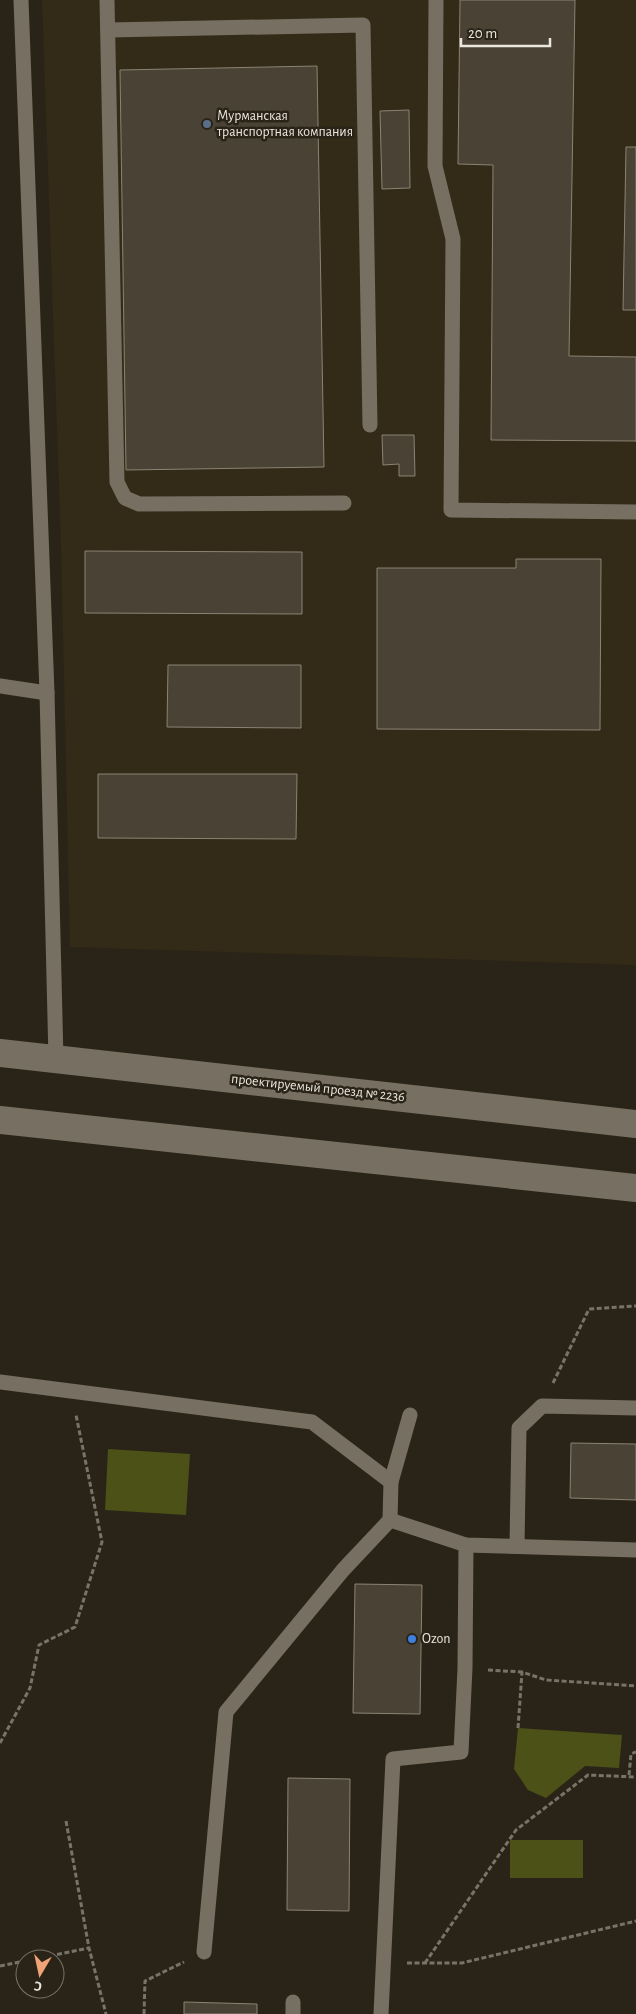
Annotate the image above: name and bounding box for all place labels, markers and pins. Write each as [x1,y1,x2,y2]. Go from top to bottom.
place label: Мурманская транспортная компания [216,109,353,139]
marker: Мурманская транспортная компания [201,118,213,130]
place label: Ozon [422,1632,450,1646]
marker: Ozon [406,1633,418,1645]

